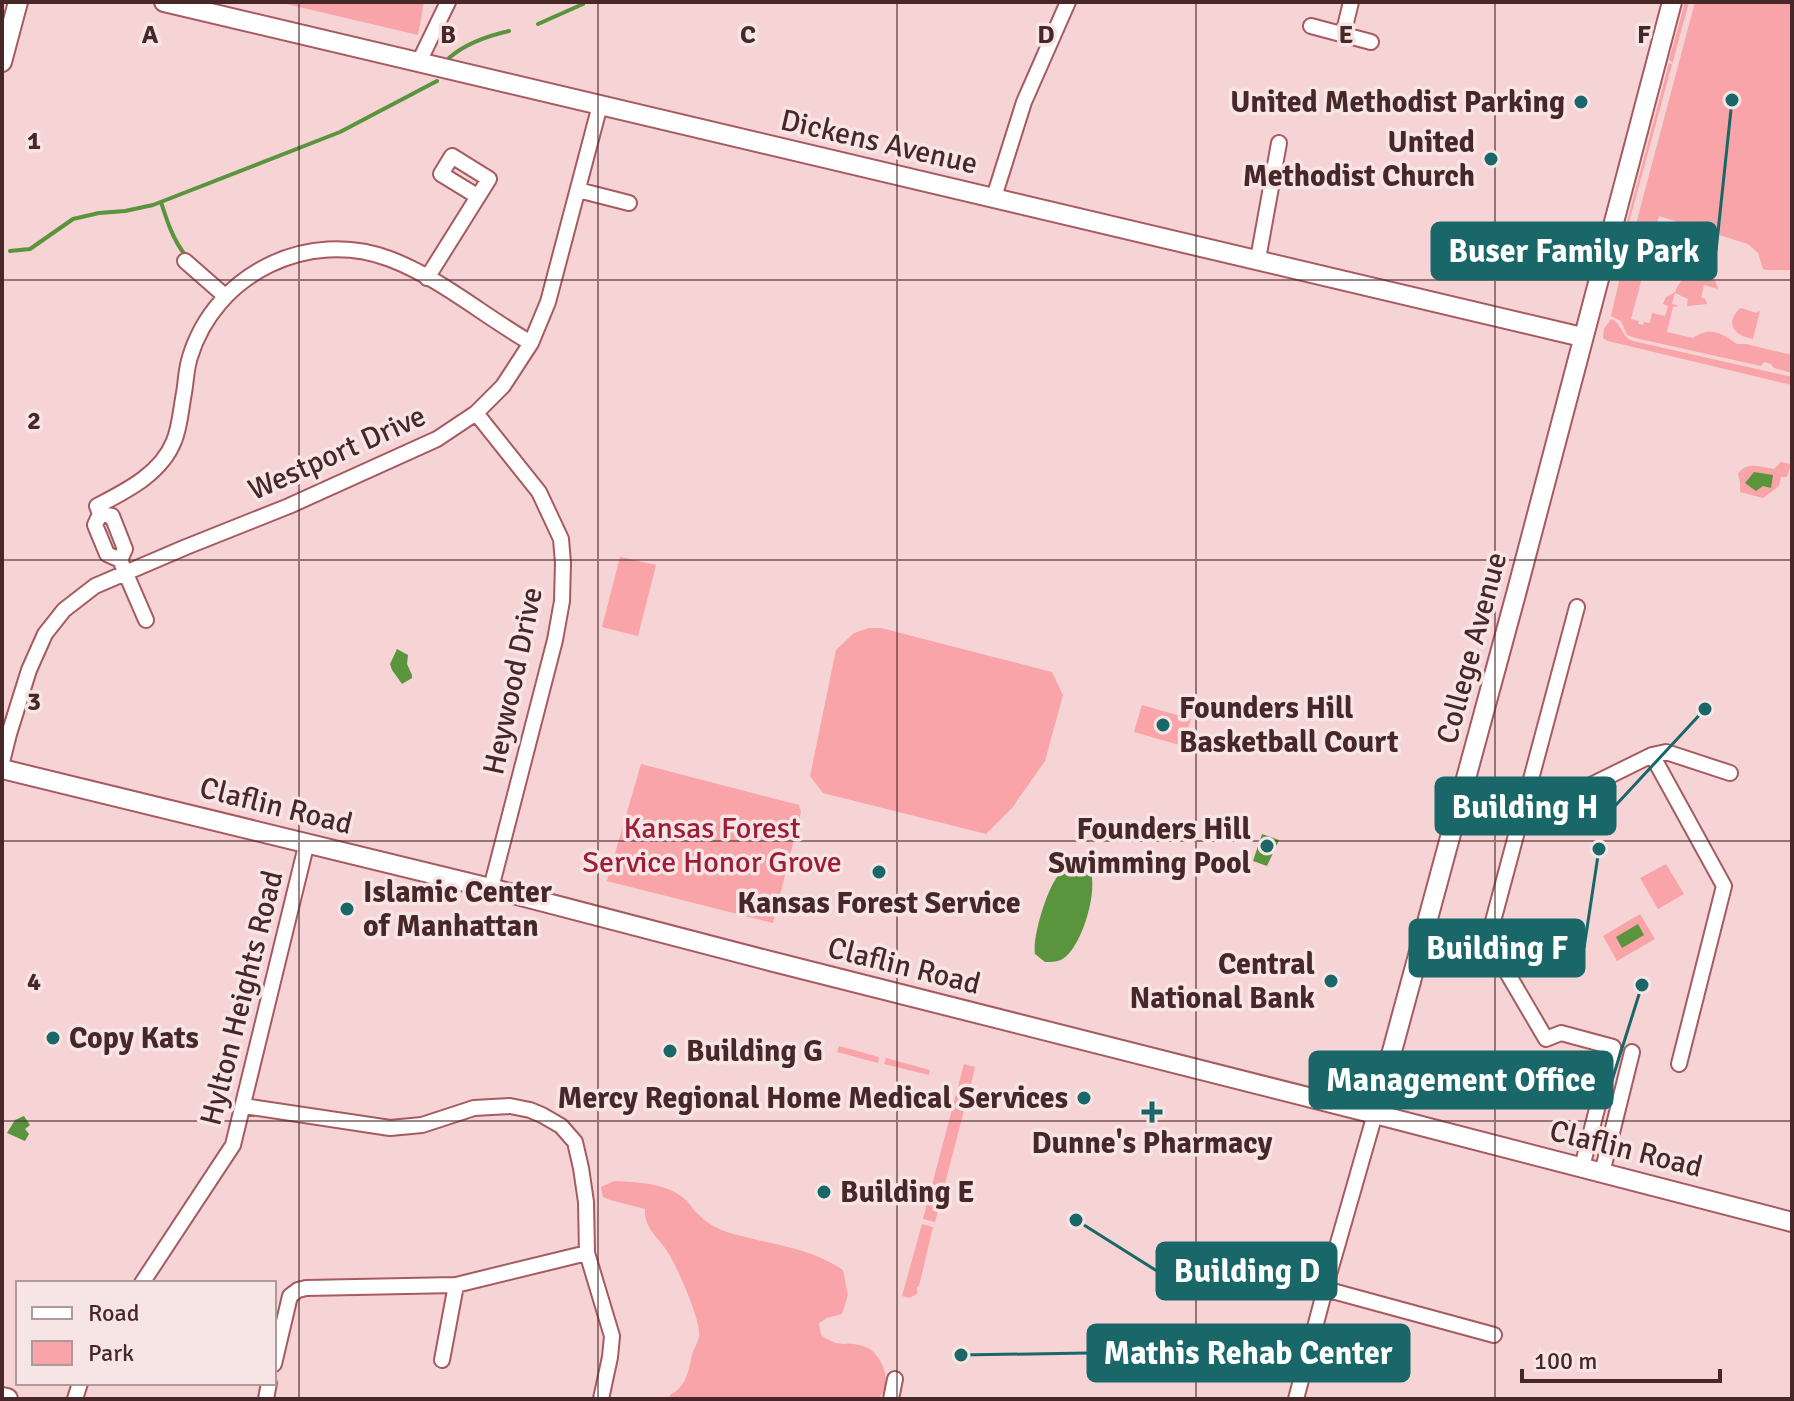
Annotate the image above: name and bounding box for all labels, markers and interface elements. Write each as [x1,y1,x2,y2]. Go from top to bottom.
text: A [142,19,159,51]
text: B [440,19,456,51]
text: C [740,19,756,51]
text: D [1037,19,1055,51]
text: E [1339,19,1353,51]
text: F [1637,19,1651,51]
place label: United Methodist Parking [1230,84,1565,121]
marker: United Methodist Parking [1572,93,1590,111]
street label: Dickens Avenue [777,101,981,183]
place label: United Methodist Church [1243,124,1475,195]
text: 1 [27,125,41,157]
marker: United Methodist Church [1482,150,1500,168]
callout: Buser Family Park [1432,223,1716,279]
text: Buser Family Park [1448,232,1700,271]
street label: Westport Drive [243,397,431,509]
text: 2 [27,405,41,437]
street label: College Avenue [1429,548,1515,748]
street label: Heywood Drive [475,584,551,778]
text: 3 [27,686,41,718]
place label: Founders Hill Basketball Court [1179,690,1398,761]
marker: Founders Hill Basketball Court [1154,716,1172,734]
street label: Claflin Road [196,769,356,843]
callout: Building H [1436,778,1615,834]
text: Building H [1452,788,1599,827]
park label: Kansas Forest Service Honor Grove [582,810,842,881]
place label: Founders Hill Swimming Pool [1048,811,1251,882]
marker: Founders Hill Swimming Pool [1258,837,1276,855]
marker: Kansas Forest Service [870,863,888,881]
street label: Hylton Heights Road [192,867,292,1129]
place label: Islamic Center of Manhattan [363,874,552,945]
place label: Kansas Forest Service [737,885,1021,922]
marker: Islamic Center of Manhattan [338,900,356,918]
callout: Building F [1410,920,1584,976]
street label: Claflin Road [824,929,984,1003]
text: Building F [1426,929,1568,968]
place label: Central National Bank [1129,946,1315,1017]
text: 4 [27,966,41,998]
marker: Central National Bank [1322,972,1340,990]
place label: Copy Kats [69,1020,199,1057]
marker: Copy Kats [44,1029,62,1047]
place label: Building G [686,1033,823,1070]
marker: Building G [661,1042,679,1060]
callout: Management Office [1310,1052,1612,1108]
text: Management Office [1326,1061,1596,1100]
place label: Mercy Regional Home Medical Services [557,1080,1068,1117]
marker: Mercy Regional Home Medical Services [1075,1089,1093,1107]
marker: Dunne's Pharmacy [1143,1103,1161,1121]
street label: Claflin Road [1546,1112,1706,1186]
place label: Dunne's Pharmacy [1032,1125,1273,1162]
place label: Building E [840,1174,974,1211]
marker: Building E [815,1183,833,1201]
callout: Building D [1157,1243,1336,1299]
text: Building D [1174,1252,1320,1291]
legend [16,1281,276,1385]
text: Road [88,1298,139,1328]
callout: Mathis Rehab Center [1088,1325,1409,1381]
scale bar [1522,1333,1720,1383]
text: Mathis Rehab Center [1103,1334,1393,1373]
text: Park [88,1338,134,1368]
text: 100 m [1534,1346,1597,1376]

